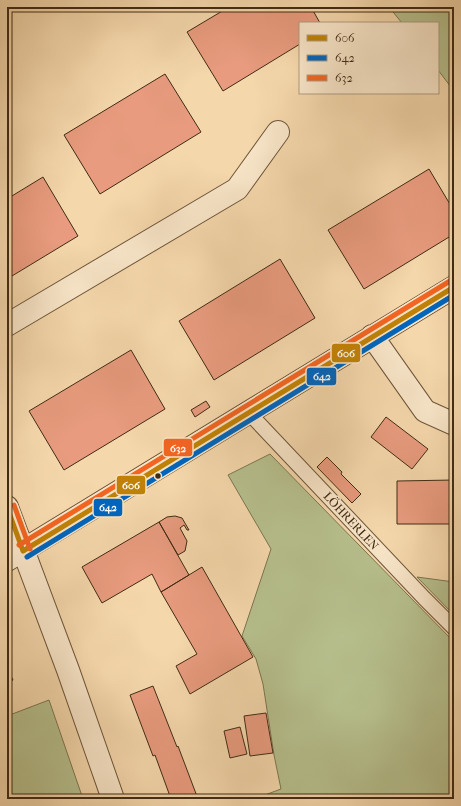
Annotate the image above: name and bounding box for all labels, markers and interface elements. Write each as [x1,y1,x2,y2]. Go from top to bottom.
legend [299,22,439,94]
text: 606 [335,31,355,45]
text: 642 [335,51,355,65]
text: 632 [335,71,353,85]
line badge: 606 [331,343,361,363]
text: 606 [337,347,356,360]
line badge: 642 [306,367,337,386]
text: 642 [313,370,331,383]
line badge: 632 [163,438,193,457]
text: 632 [170,442,186,455]
unlabelled marker [153,471,163,481]
line badge: 606 [116,475,146,495]
text: 606 [122,479,141,492]
street label: LÖHRERLEN [320,488,382,553]
line badge: 642 [93,498,123,517]
text: 642 [99,501,117,514]

